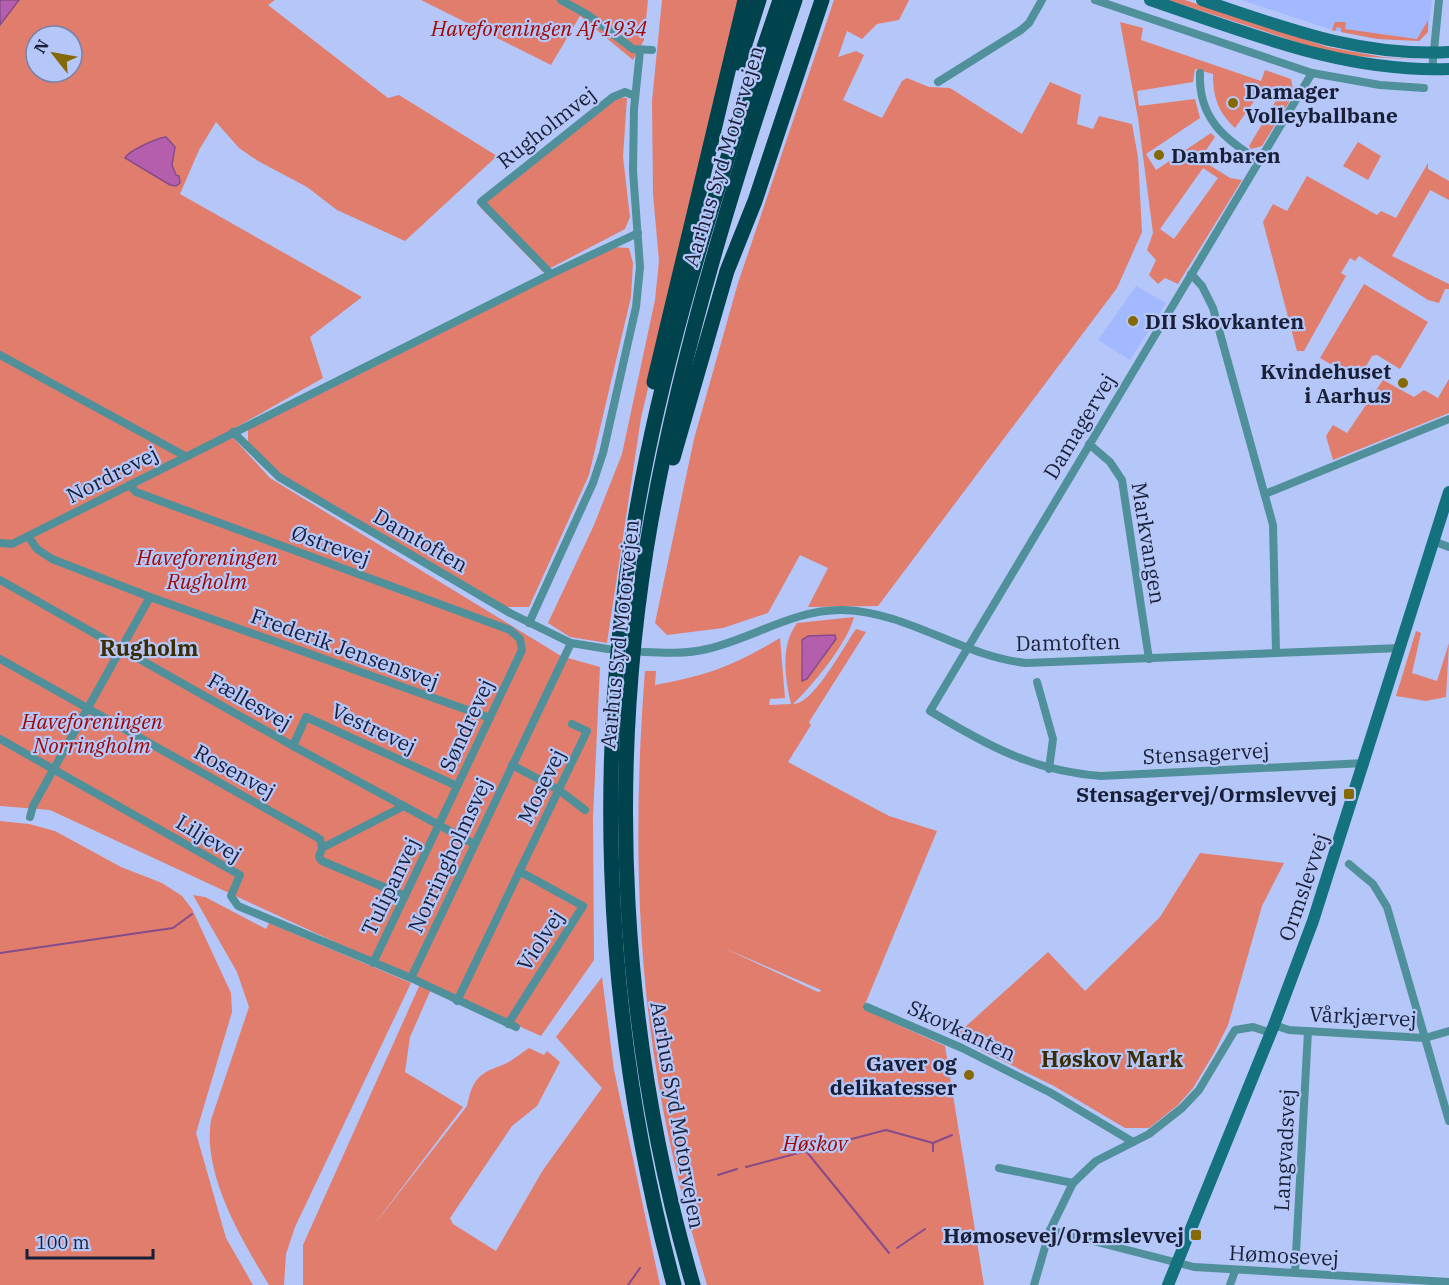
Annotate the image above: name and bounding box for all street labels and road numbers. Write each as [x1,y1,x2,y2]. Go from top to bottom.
street label: Aarhus Syd Motorvejen [676,42,770,270]
street label: Rugholmvej [491,80,601,174]
street label: Damagervej [1036,368,1122,484]
street label: Nordrevej [61,439,163,509]
street label: Markvangen [1126,480,1172,606]
street label: Damtoften [369,502,473,578]
street label: Østrevej [288,518,374,572]
street label: Aarhus Syd Motorvejen [593,518,645,750]
street label: Frederik Jensensvej [247,601,443,695]
street label: Damtoften [1015,627,1121,657]
street label: Fællesvej [203,666,297,736]
street label: Søndrevej [432,674,500,776]
street label: Vestrevej [327,696,421,760]
street label: Stensagervej [1142,736,1270,770]
street label: Rosenvej [189,737,281,805]
street label: Mosevej [511,744,571,828]
street label: Norringholmsvej [401,773,497,937]
street label: Liljevej [171,808,247,868]
street label: Ormslevvej [1271,829,1335,945]
street label: Tulipanvej [354,832,426,940]
street label: Violvej [510,904,570,976]
street label: Skovkanten [903,993,1021,1067]
street label: Aarhus Syd Motorvejen [644,999,712,1231]
street label: Vårkjærvej [1308,999,1418,1033]
street label: Langvadsvej [1267,1088,1301,1212]
street label: Hømosevej [1228,1238,1340,1272]

